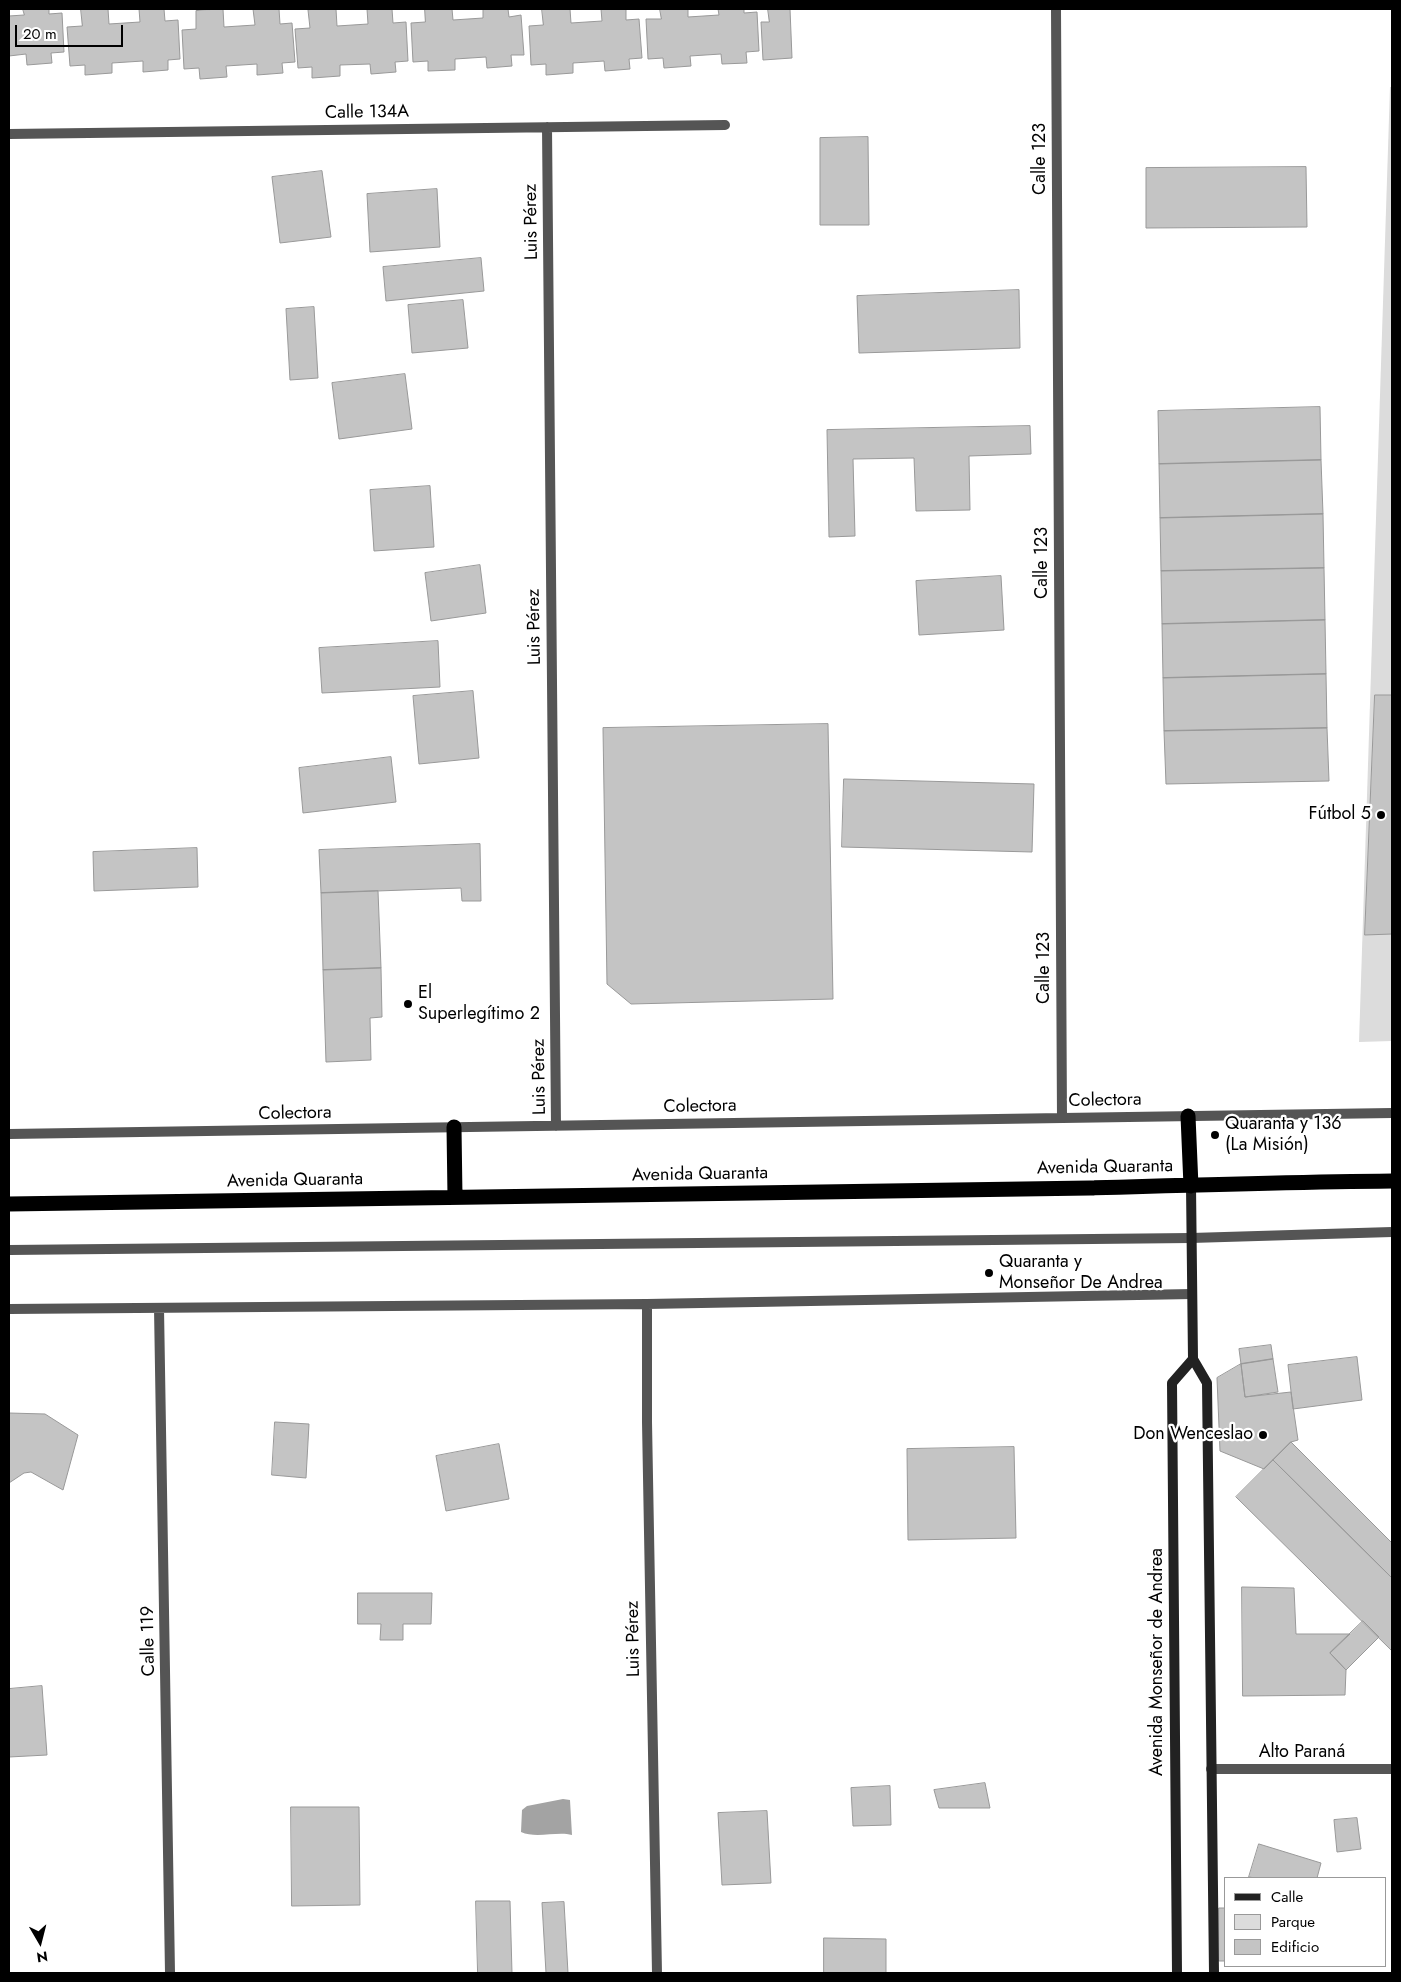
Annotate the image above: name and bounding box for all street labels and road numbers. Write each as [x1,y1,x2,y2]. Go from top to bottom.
street label: Calle 134A [325,101,409,125]
street label: Calle 123 [1030,123,1052,195]
street label: Luis Pérez [521,184,543,260]
street label: Calle 123 [1032,527,1054,599]
street label: Luis Pérez [524,589,546,665]
street label: Calle 123 [1034,932,1056,1004]
street label: Luis Pérez [529,1039,551,1115]
street label: Colectora [1068,1090,1142,1112]
street label: Colectora [663,1096,737,1118]
street label: Colectora [258,1103,332,1125]
street label: Avenida Quaranta [1037,1156,1173,1180]
street label: Avenida Quaranta [632,1163,768,1187]
street label: Avenida Quaranta [227,1169,363,1193]
street label: Avenida Monseñor de Andrea [1147,1548,1169,1776]
street label: Luis Pérez [623,1601,645,1677]
street label: Calle 119 [138,1606,160,1676]
street label: Alto Paraná [1259,1742,1345,1764]

